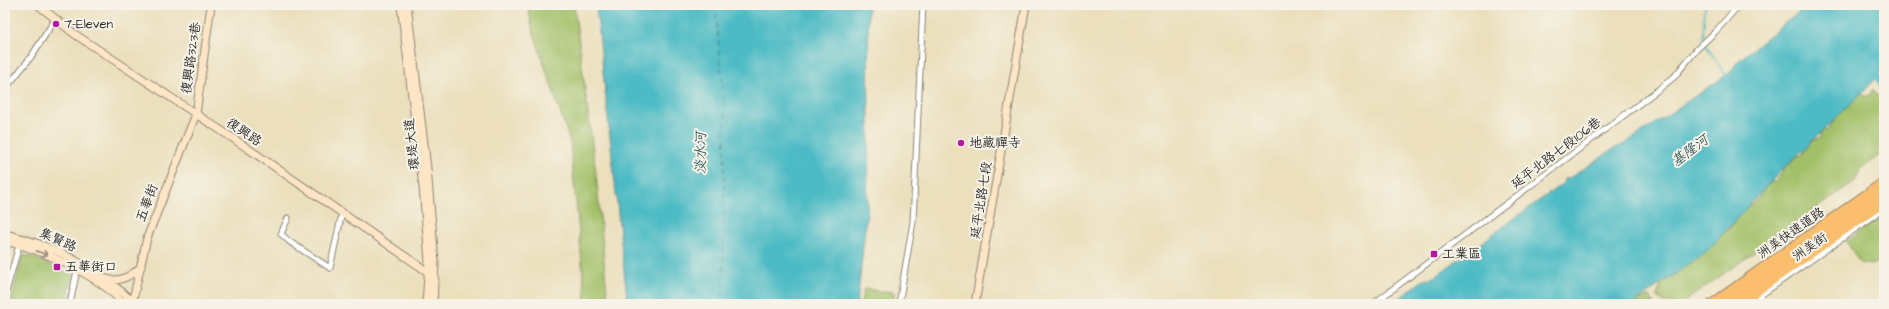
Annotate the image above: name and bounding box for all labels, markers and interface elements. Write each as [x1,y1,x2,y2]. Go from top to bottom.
place label: 7-Eleven [64,15,114,33]
marker: 7-Eleven [51,19,61,29]
street label: 復興路323巷 [177,21,205,95]
street label: 延平北路七段106巷 [1507,113,1605,193]
street label: 復興路 [223,114,265,150]
street label: 環堤大道 [400,117,424,171]
water label: 基隆河 [1667,129,1714,172]
water label: 淡水河 [691,130,711,174]
place label: 地藏禪寺 [969,134,1021,152]
marker: 地藏禪寺 [956,138,966,148]
street label: 延平北路七段 [966,160,996,240]
street label: 五華街 [132,182,162,224]
street label: 洲美快速道路 [1754,203,1828,263]
street label: 集賢路 [37,224,79,256]
street label: 洲美街 [1789,228,1831,266]
place label: 工業區 [1442,245,1481,263]
marker: 工業區 [1429,249,1439,259]
one-way arrow [36,250,48,258]
place label: 五華街口 [65,258,117,276]
marker: 五華街口 [52,262,62,272]

